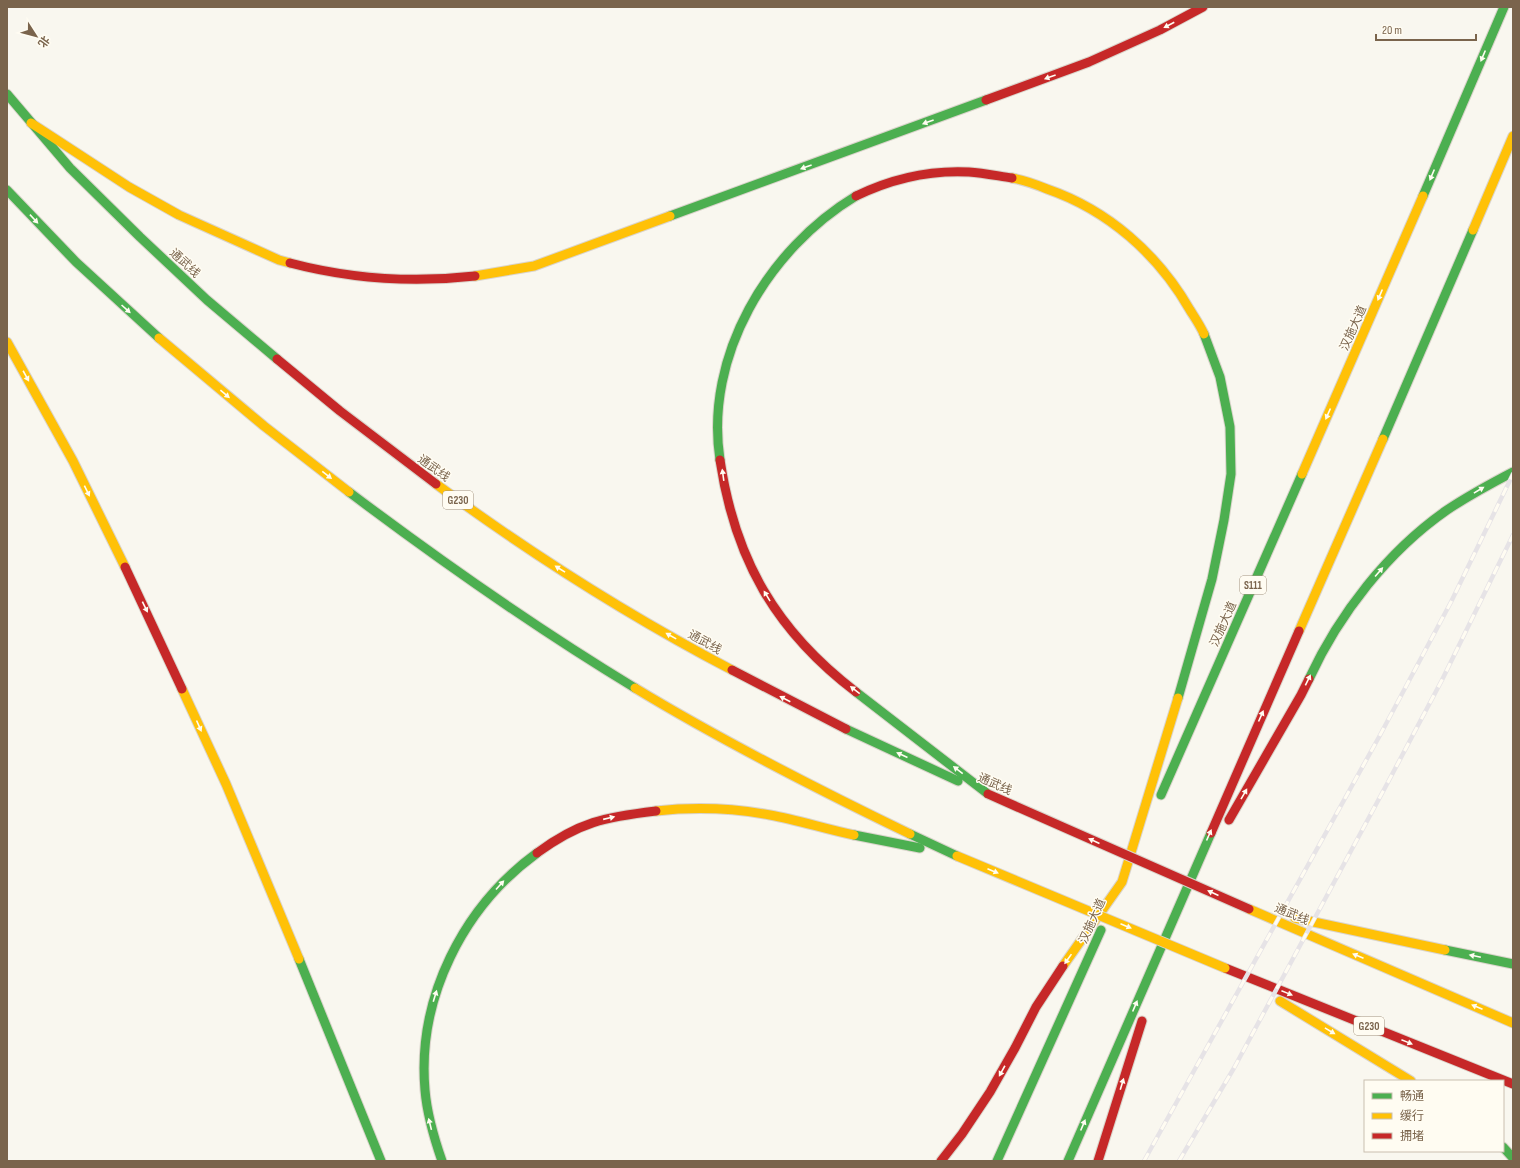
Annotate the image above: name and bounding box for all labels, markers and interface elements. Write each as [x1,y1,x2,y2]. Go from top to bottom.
north arrow [16,16,56,56]
scale bar [1376,16,1476,42]
one-way arrow [1163,22,1175,29]
text: 20 m [1382,23,1402,38]
text: 北 [35,33,52,50]
one-way arrow [1480,50,1486,61]
one-way arrow [1043,74,1055,80]
one-way arrow [921,119,933,125]
one-way arrow [799,164,811,170]
one-way arrow [1428,170,1434,182]
one-way arrow [29,213,38,224]
street label: 通武线 [166,246,203,281]
one-way arrow [1377,289,1383,301]
street label: 汉施大道 [1337,303,1370,353]
one-way arrow [121,305,132,314]
one-way arrow [23,370,29,382]
one-way arrow [220,390,230,398]
one-way arrow [1325,408,1331,419]
street label: 通武线 [415,452,453,485]
one-way arrow [720,469,726,481]
one-way arrow [321,471,332,479]
one-way arrow [84,485,91,496]
one-way arrow [1473,486,1485,493]
road number: G230 [443,491,473,509]
one-way arrow [554,565,566,572]
one-way arrow [1374,568,1383,577]
road number: S111 [1240,576,1266,594]
one-way arrow [764,590,771,602]
street label: 汉施大道 [1207,599,1240,649]
one-way arrow [142,602,148,613]
street label: 通武线 [685,627,724,658]
one-way arrow [665,633,676,640]
one-way arrow [1305,675,1311,686]
one-way arrow [849,686,860,695]
one-way arrow [779,695,790,702]
one-way arrow [1258,711,1264,722]
one-way arrow [196,720,202,731]
one-way arrow [895,752,907,758]
one-way arrow [952,766,963,774]
street label: 通武线 [975,770,1014,799]
one-way arrow [1240,788,1247,799]
one-way arrow [603,815,615,821]
one-way arrow [1206,830,1212,841]
one-way arrow [1089,838,1100,844]
one-way arrow [988,868,999,874]
one-way arrow [495,880,504,889]
one-way arrow [1208,890,1219,896]
street label: 汉施大道 [1076,896,1109,946]
street label: 通武线 [1272,901,1311,928]
one-way arrow [1120,923,1132,930]
one-way arrow [1469,952,1481,958]
one-way arrow [1352,953,1363,959]
one-way arrow [1064,954,1072,964]
one-way arrow [432,989,438,1001]
one-way arrow [1281,990,1293,996]
one-way arrow [1132,1000,1138,1011]
one-way arrow [1471,1004,1483,1010]
road number: G230 [1354,1017,1384,1035]
one-way arrow [1324,1028,1336,1035]
one-way arrow [1402,1039,1414,1045]
one-way arrow [999,1065,1006,1076]
one-way arrow [1119,1077,1125,1089]
legend [1364,1080,1504,1152]
text: 畅通 [1400,1089,1424,1104]
text: 缓行 [1400,1109,1424,1124]
one-way arrow [427,1118,433,1130]
one-way arrow [1080,1120,1086,1131]
text: 拥堵 [1400,1129,1424,1144]

